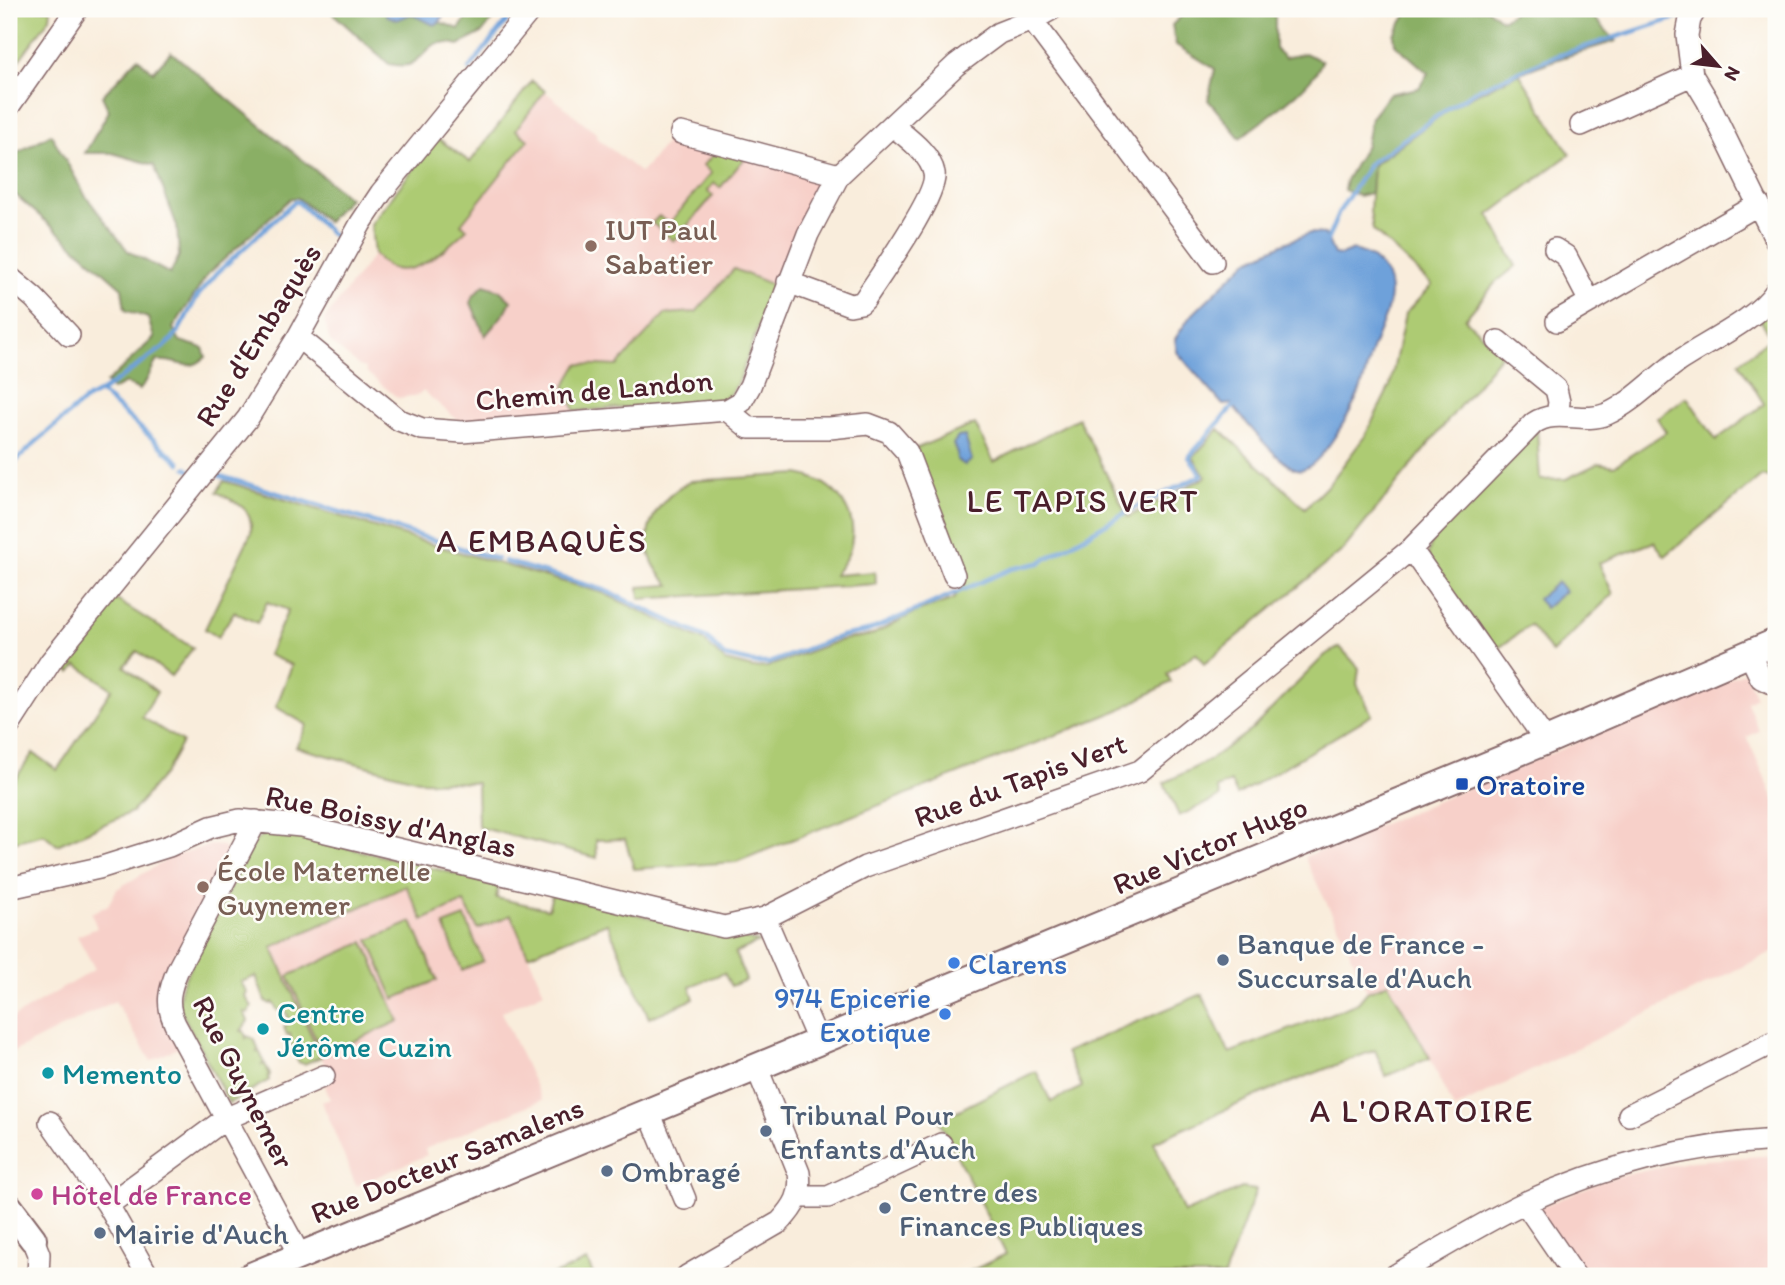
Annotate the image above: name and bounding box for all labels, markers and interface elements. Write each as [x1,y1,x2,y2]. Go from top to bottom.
north arrow [1684,32,1754,102]
text: N [1719,63,1746,85]
place label: IUT Paul Sabatier [605,211,718,282]
street label: Rue d'Embaquès [187,236,329,434]
marker: IUT Paul Sabatier [583,238,599,254]
street label: Chemin de Landon [474,361,714,419]
district label: LE TAPIS VERT [967,482,1199,520]
district label: A EMBAQUÈS [436,522,648,560]
street label: Rue du Tapis Vert [909,724,1131,836]
place label: Oratoire [1476,766,1586,803]
street label: Rue Boissy d'Anglas [262,776,520,866]
marker: Oratoire [1454,776,1470,792]
street label: Rue Victor Hugo [1107,787,1313,903]
place label: École Maternelle Guynemer [217,852,431,923]
marker: École Maternelle Guynemer [195,879,211,895]
place label: Banque de France - Succursale d'Auch [1237,925,1484,996]
place label: Clarens [968,945,1067,982]
marker: Banque de France - Succursale d'Auch [1215,952,1231,968]
marker: Clarens [946,955,962,971]
place label: 974 Epicerie Exotique [774,979,931,1050]
street label: Rue Guynemer [185,989,303,1175]
place label: Centre Jérôme Cuzin [277,994,452,1065]
marker: 974 Epicerie Exotique [937,1006,953,1022]
marker: Centre Jérôme Cuzin [255,1021,271,1037]
place label: Memento [62,1055,182,1092]
marker: Memento [40,1065,56,1081]
street label: Rue Docteur Samalens [305,1088,589,1232]
district label: A L'ORATOIRE [1310,1092,1534,1130]
place label: Tribunal Pour Enfants d'Auch [780,1096,976,1167]
marker: Tribunal Pour Enfants d'Auch [758,1123,774,1139]
place label: Ombragé [621,1153,741,1190]
marker: Ombragé [599,1163,615,1179]
place label: Centre des Finances Publiques [899,1173,1144,1244]
place label: Hôtel de France [51,1176,252,1213]
marker: Hôtel de France [29,1186,45,1202]
marker: Centre des Finances Publiques [877,1200,893,1216]
place label: Mairie d'Auch [114,1215,289,1252]
marker: Mairie d'Auch [92,1225,108,1241]

